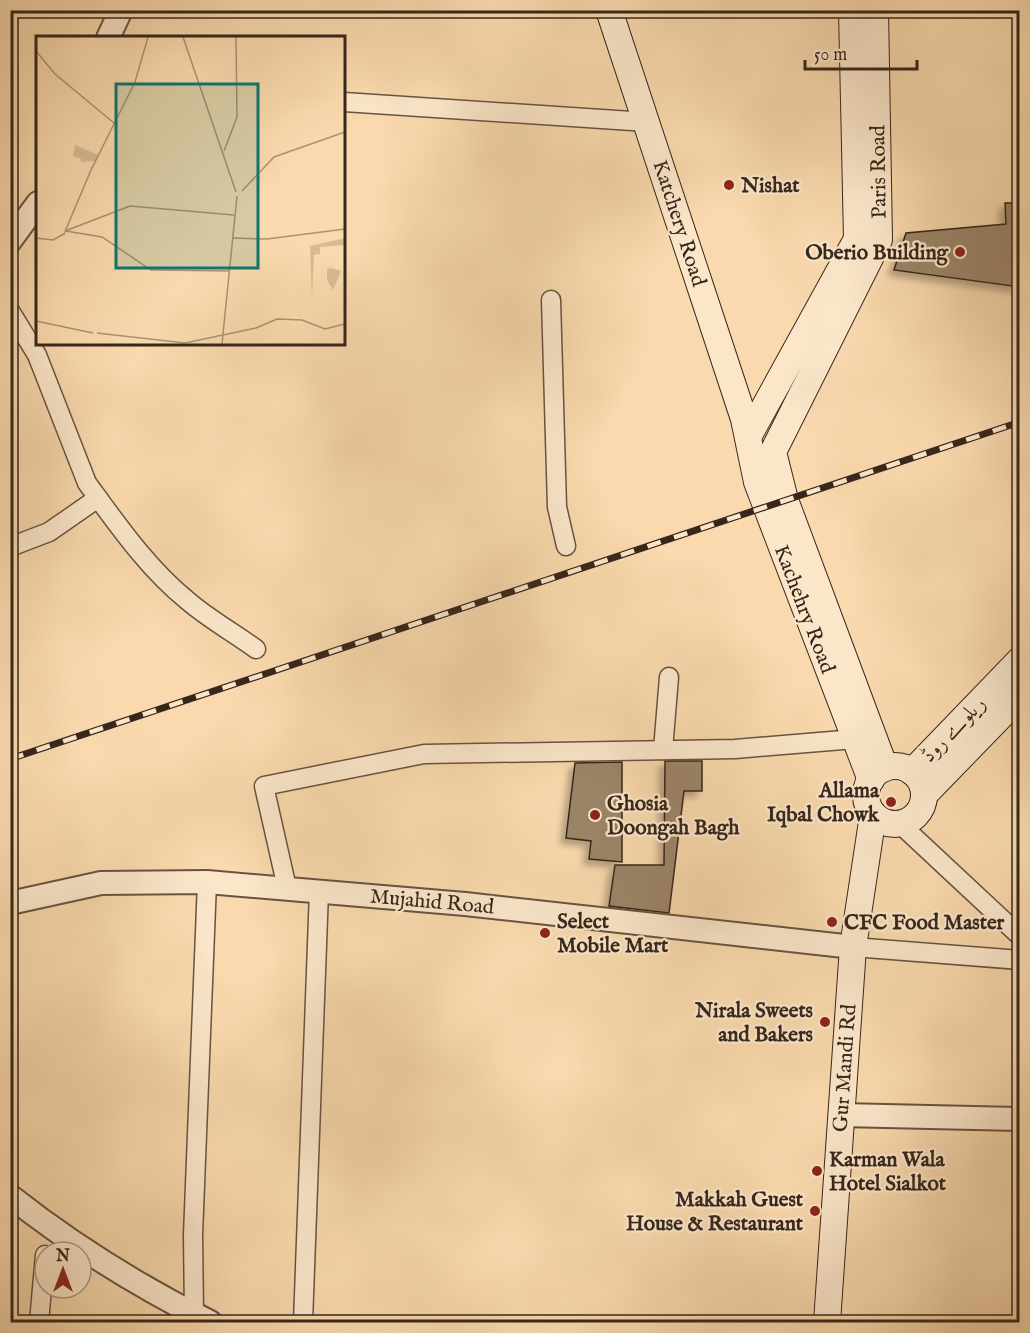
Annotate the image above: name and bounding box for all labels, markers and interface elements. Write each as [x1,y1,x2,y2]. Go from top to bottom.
scale bar [805,33,918,71]
inset map [36,36,345,345]
text: 50 m [814,44,847,67]
street label: Paris Road [865,124,894,219]
street label: Katchery Road [645,157,712,291]
place label: Nishat [740,173,800,200]
marker: Nishat [722,178,736,192]
place label: Oberio Building [805,240,949,267]
marker: Oberio Building [953,245,967,259]
street label: Kachehry Road [767,542,841,678]
street label: ریلوے روڈ [916,691,992,769]
place label: Allama Iqbal Chowk [767,778,880,829]
place label: Ghosia Doongah Bagh [607,791,740,842]
marker: Allama Iqbal Chowk [884,795,898,809]
marker: Ghosia Doongah Bagh [588,808,602,822]
street label: Mujahid Road [369,884,496,921]
place label: Select Mobile Mart [557,909,669,960]
place label: CFC Food Master [844,910,1005,937]
marker: CFC Food Master [825,915,839,929]
marker: Select Mobile Mart [538,926,552,940]
place label: Nirala Sweets and Bakers [694,998,813,1049]
street label: Gur Mandi Rd [828,1002,863,1133]
marker: Nirala Sweets and Bakers [818,1015,832,1029]
place label: Karman Wala Hotel Sialkot [829,1147,947,1198]
marker: Karman Wala Hotel Sialkot [810,1164,824,1178]
place label: Makkah Guest House & Restaurant [626,1187,804,1238]
marker: Makkah Guest House & Restaurant [808,1204,822,1218]
north arrow [33,1240,93,1300]
text: N [55,1247,70,1267]

